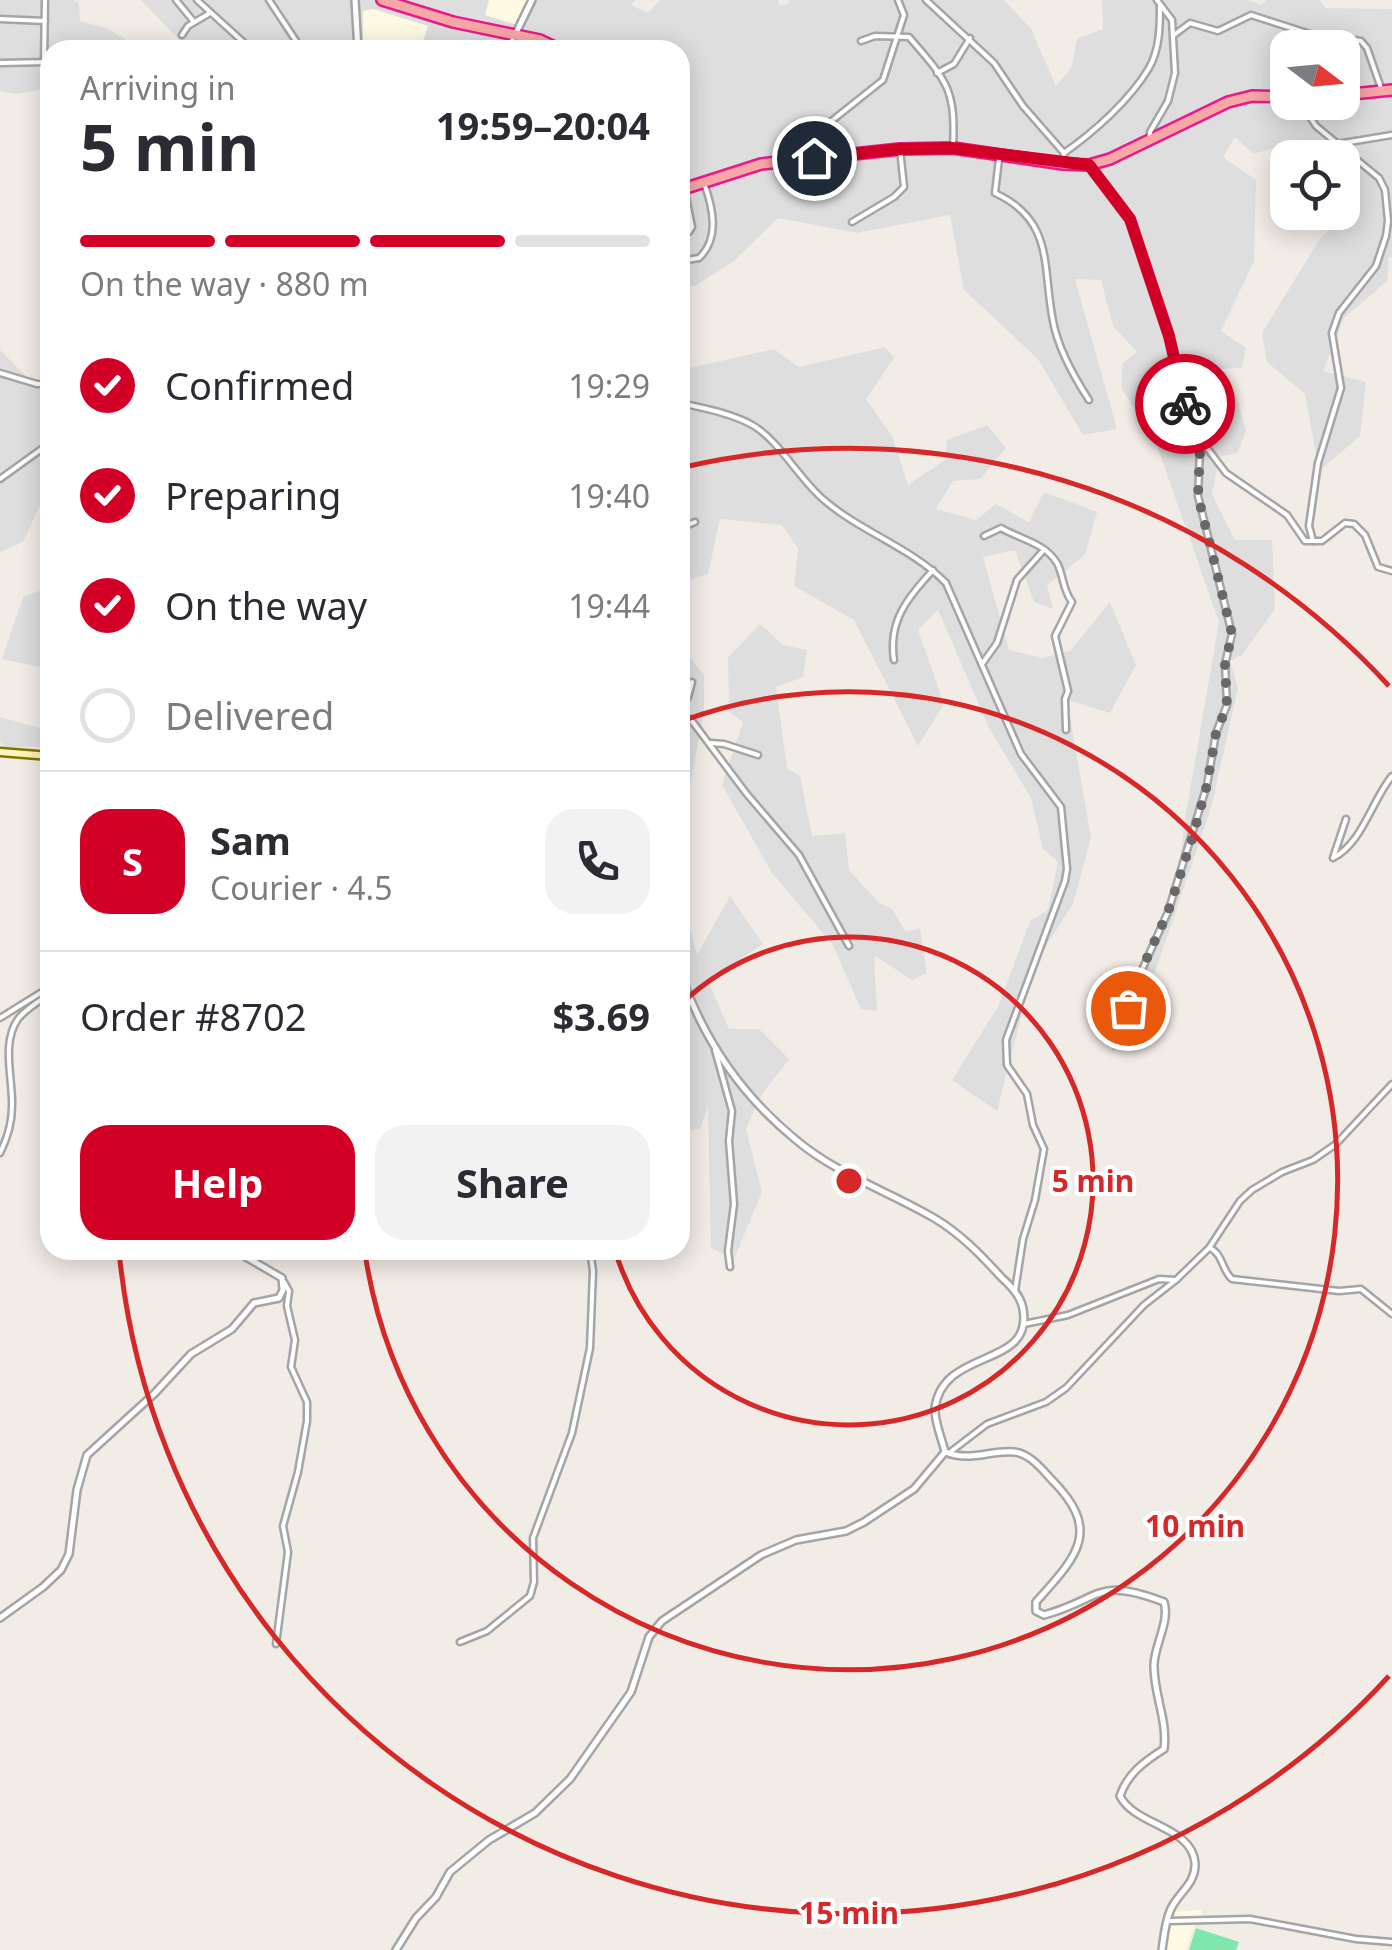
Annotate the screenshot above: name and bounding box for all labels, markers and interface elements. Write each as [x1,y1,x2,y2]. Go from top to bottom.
north arrow [1270,30,1360,120]
map controls [1270,30,1360,230]
text: Arriving in [80,66,235,109]
text: 19:59–20:04 [436,99,650,151]
text: 5 min [80,102,259,190]
pin [772,116,857,201]
icon: home [787,131,842,186]
button: locate [1270,140,1360,230]
text: On the way · 880 m [80,262,369,305]
courier [1135,354,1235,454]
icon: check [80,358,135,413]
text: Confirmed [165,359,354,411]
text: 19:29 [568,364,650,407]
icon: bike [1158,377,1213,432]
icon: check [80,468,135,523]
text: Preparing [165,469,341,521]
text: 19:40 [568,474,650,517]
icon: check [80,578,135,633]
text: On the way [165,579,367,631]
text: 19:44 [568,584,650,627]
text: Delivered [165,689,334,741]
button: phone [545,809,650,914]
text: Sam [210,814,291,866]
text: S [122,835,143,887]
text: Courier · 4.5 [210,866,393,909]
pin [1086,966,1171,1051]
icon: bag [1101,981,1156,1036]
text: Order #8702 [80,990,306,1042]
text: $3.69 [552,990,650,1042]
button: Help [80,1125,355,1240]
button: Share [375,1125,650,1240]
text: 5 min [1052,1160,1134,1201]
centre of rings [831,1163,867,1199]
text: 10 min [1145,1505,1245,1546]
text: 15 min [799,1892,899,1933]

